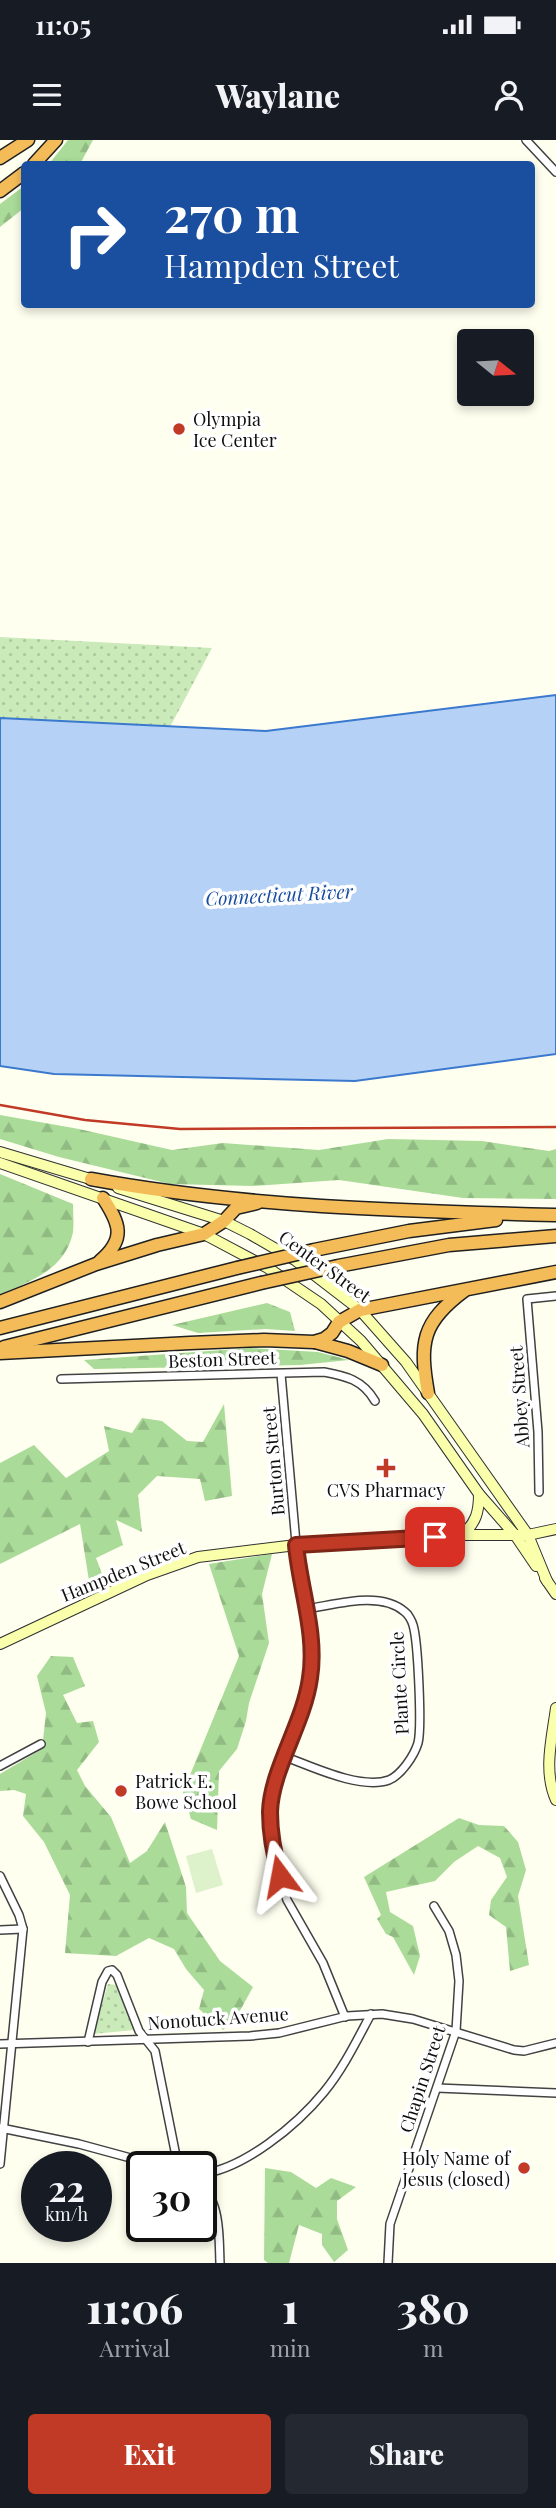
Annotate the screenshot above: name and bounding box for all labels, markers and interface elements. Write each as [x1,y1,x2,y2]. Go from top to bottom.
text: 11:05 [35,7,91,42]
text: Waylane [216,73,340,116]
icon: menu [28,76,66,114]
icon: person [490,76,528,114]
text: 270 m [164,180,299,245]
icon: right [49,189,140,280]
text: Hampden Street [164,243,399,286]
north arrow [457,329,534,406]
map controls [457,329,534,406]
place label: Olympia Ice Center [193,407,277,452]
marker: Olympia Ice Center [171,421,187,437]
water label: Connecticut River [205,877,354,911]
street label: Center Street [274,1225,376,1308]
street label: Beston Street [168,1345,277,1373]
street label: Abbey Street [503,1345,535,1450]
street label: Burton Street [256,1405,290,1517]
marker: CVS Pharmacy [378,1460,394,1476]
place label: CVS Pharmacy [327,1478,445,1502]
pin [405,1507,465,1567]
icon: arrive [416,1518,454,1556]
street label: Hampden Street [57,1535,189,1607]
street label: Plante Circle [384,1631,414,1735]
place label: Patrick E. Bowe School [135,1769,237,1814]
marker: Patrick E. Bowe School [113,1783,129,1799]
position arrow [243,1839,317,1913]
street label: Nonotuck Avenue [147,2001,289,2035]
street label: Chapin Street [393,2022,451,2136]
place label: Holy Name of Jesus (closed) [401,2146,512,2191]
speed limit sign: 30 [126,2151,217,2242]
marker: Holy Name of Jesus (closed) [516,2160,532,2176]
text: 22 [48,2164,85,2211]
text: km/h [45,2202,88,2226]
text: 11:06 [86,2279,183,2335]
text: 1 [282,2279,298,2335]
text: 380 [397,2279,470,2335]
text: Arrival [99,2332,170,2363]
text: min [270,2332,311,2363]
text: m [423,2332,443,2363]
button: Exit [28,2414,271,2494]
button: Share [285,2414,528,2494]

